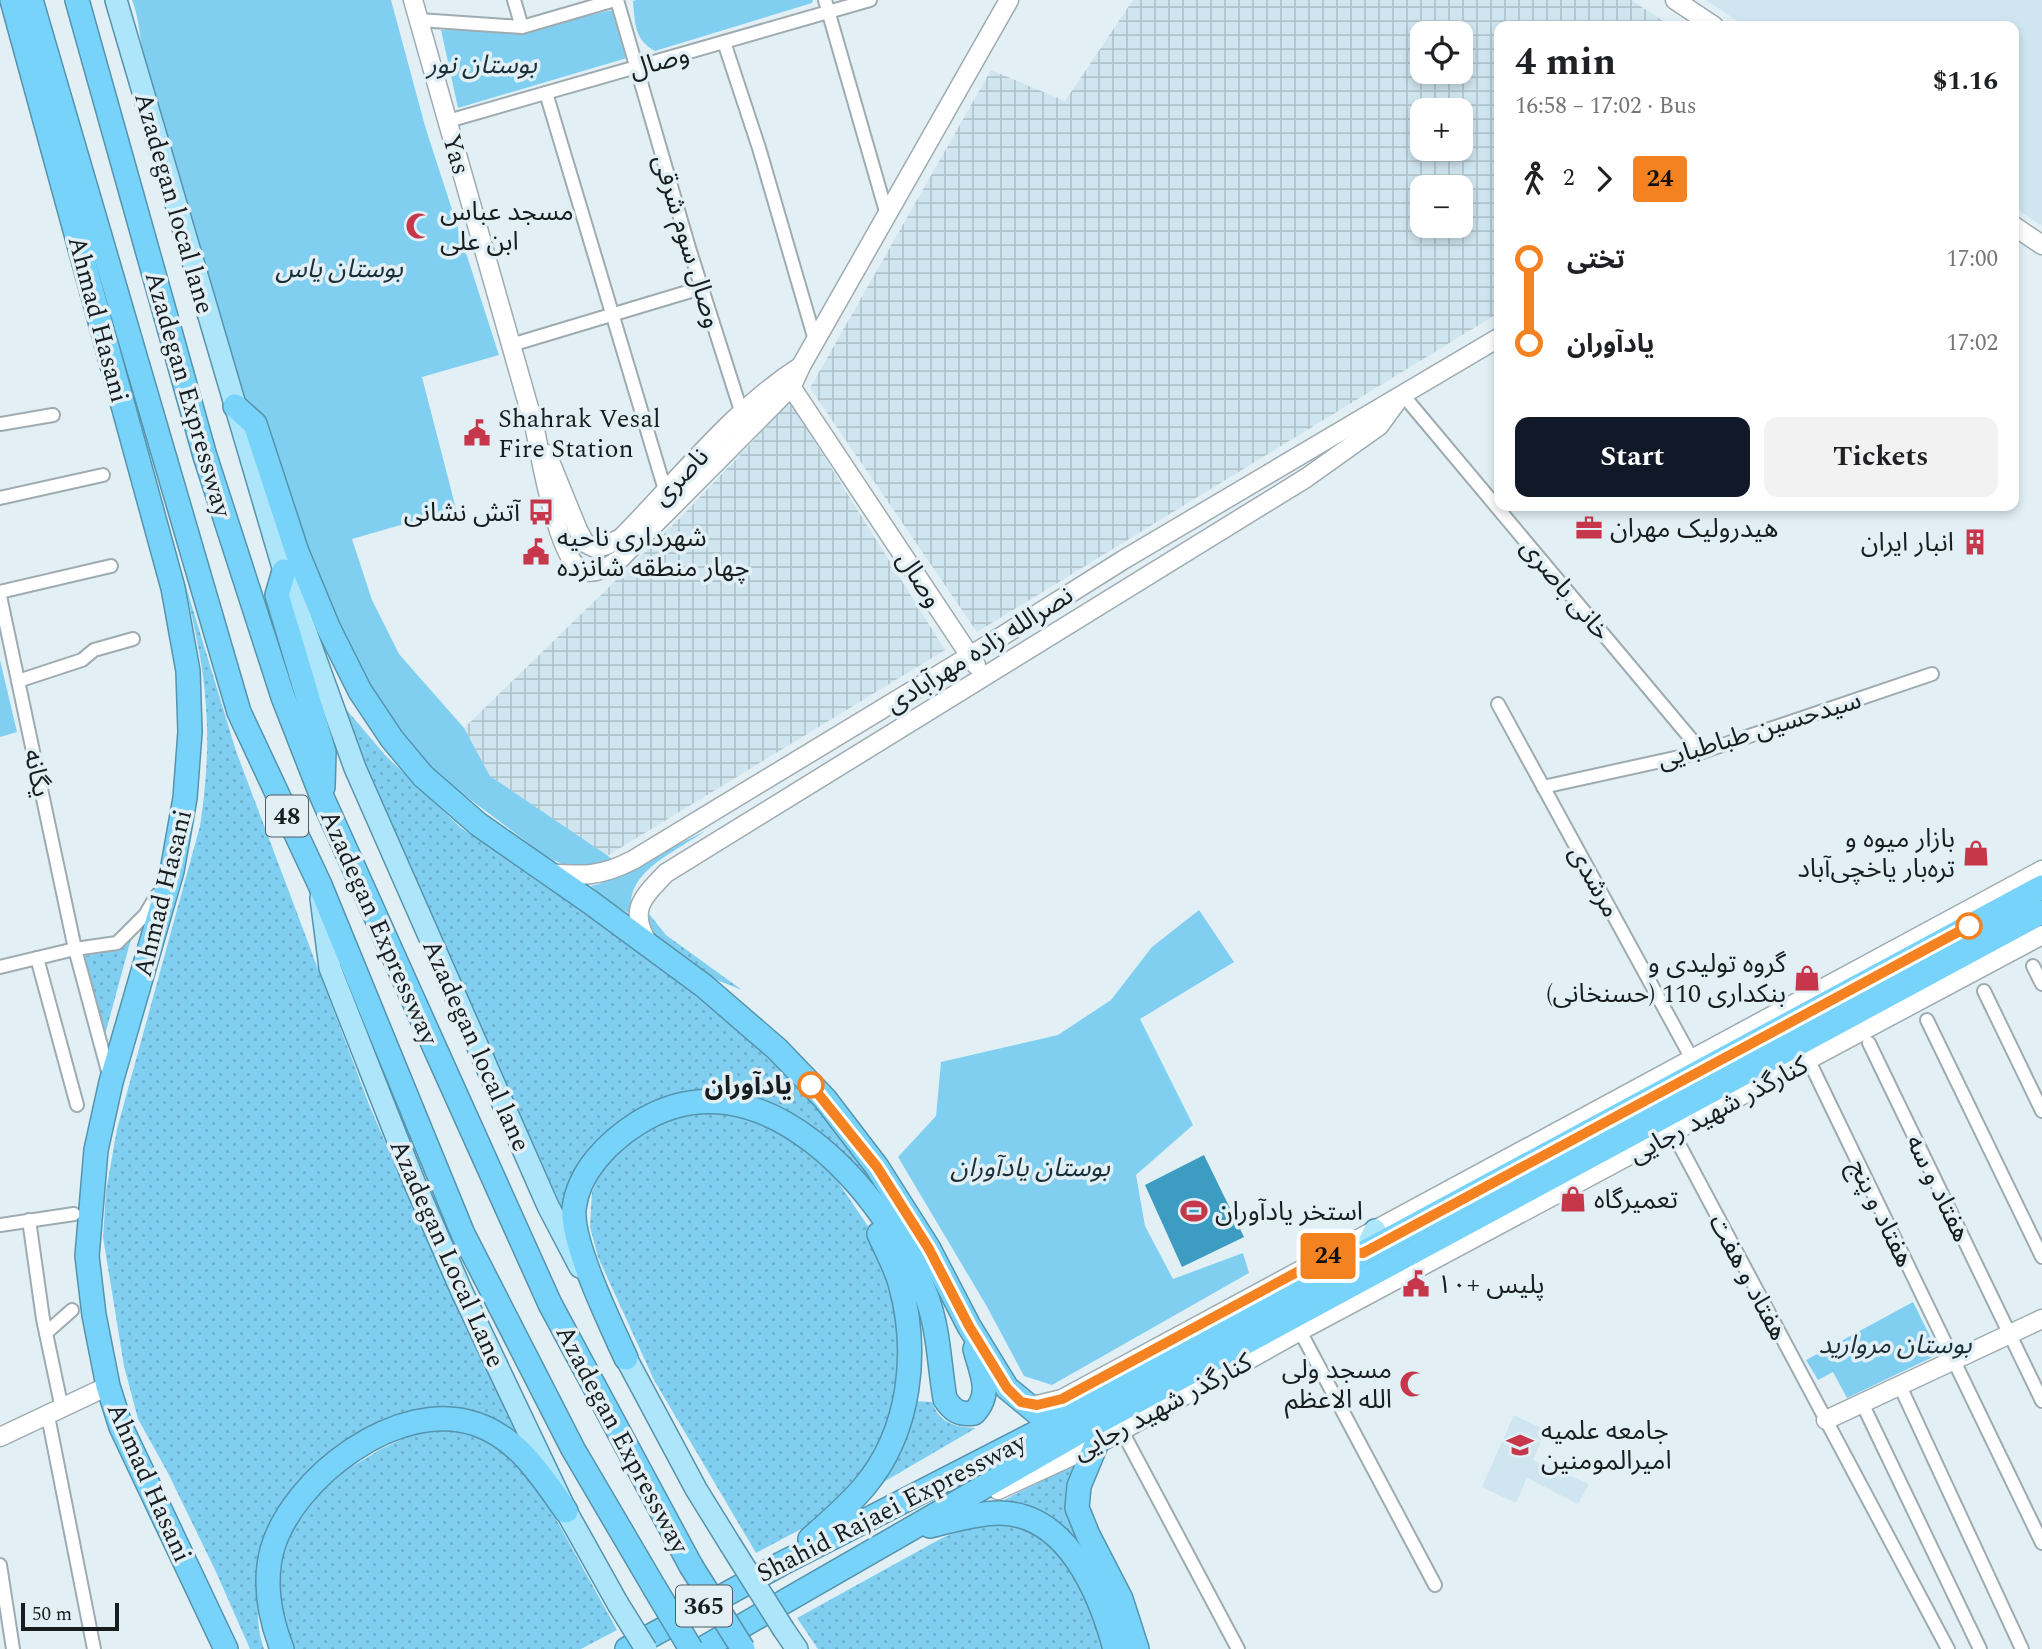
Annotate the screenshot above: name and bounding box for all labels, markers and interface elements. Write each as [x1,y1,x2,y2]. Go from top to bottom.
map controls [1410,21,1473,238]
button: locate [1410,21,1473,84]
street label: وصال [625,34,694,90]
text: 4 min [1515,34,1616,92]
park label: بوستان نور [425,45,538,85]
text: $1.16 [1933,61,1998,101]
street label: Azadegan local lane [123,88,225,319]
text: 16:58 – 17:02 · Bus [1515,89,1697,124]
button: + [1410,98,1473,161]
street label: Yas [431,129,481,179]
street label: وصال سوم شرقی [642,150,732,333]
icon: walk [1515,160,1553,198]
icon: forward [1585,160,1623,198]
text: 2 [1563,161,1575,196]
text: 24 [1647,161,1673,197]
button: − [1410,175,1473,238]
place label: مسجد عباس ابن علی [440,192,574,262]
mosque icon: مسجد عباس ابن علی [404,211,434,241]
street label: Ahmad Hasani [57,231,140,407]
text: تختی [1567,240,1625,280]
text: 17:00 [1946,242,1998,277]
park label: بوستان یاس [275,249,404,289]
street label: Azadegan Expressway [134,267,243,523]
text: یادآوران [1567,324,1654,364]
text: 17:02 [1946,326,1998,361]
place label: Shahrak Vesal Fire Station [498,399,661,469]
button: Start [1515,417,1750,497]
button: Tickets [1764,417,1998,497]
public building icon: Shahrak Vesal Fire Station [462,418,492,448]
street label: ناصری [643,438,719,515]
place label: آتش نشانی [404,493,521,533]
bus stop icon: آتش نشانی [526,497,556,527]
place label: هیدرولیک مهران [1610,509,1778,549]
office icon: هیدرولیک مهران [1574,513,1604,543]
place label: شهرداری ناحیه چهار منطقه شانزده [557,518,750,588]
place label: انبار ایران [1861,523,1954,563]
building icon: انبار ایران [1960,527,1990,557]
street label: خانی باصری [1510,529,1620,650]
public building icon: شهرداری ناحیه چهار منطقه شانزده [521,537,551,567]
street label: وصال [886,543,952,616]
street label: نصرالله زاده مهرآبادی [878,576,1081,724]
street label: سیدحسین طباطبایی [1652,680,1866,780]
street label: یگانه [12,745,62,801]
road number: 48 [266,796,308,836]
street label: Azadegan Expressway [309,803,450,1053]
street label: Ahmad Hasani [123,805,203,981]
place label: بازار میوه و تره‌بار یاخچی‌آباد [1797,819,1955,889]
street label: مرشدی [1558,838,1630,925]
shop icon: بازار میوه و تره‌بار یاخچی‌آباد [1961,838,1991,868]
unlabelled marker [1956,913,1982,939]
street label: Azadegan local lane [411,933,541,1158]
place label: گروه تولیدی و بنکداری 110 (حسنخانی) [1546,944,1786,1014]
shop icon: گروه تولیدی و بنکداری 110 (حسنخانی) [1792,963,1822,993]
street label: کنارگذر شهید رجایی [1622,1046,1816,1174]
place label: یادآوران [705,1066,792,1106]
marker: یادآوران [798,1072,824,1098]
street label: هفتاد و سه [1895,1128,1981,1249]
street label: Azadegan Local Lane [379,1133,515,1374]
park label: بوستان یادآوران [950,1148,1111,1188]
street label: هفتاد و پنج [1838,1153,1924,1274]
place label: تعمیرگاه [1594,1180,1678,1220]
shop icon: تعمیرگاه [1558,1184,1588,1214]
place label: استخر یادآوران [1215,1192,1363,1232]
sports icon: استخر یادآوران [1179,1196,1209,1226]
street label: هفتاد و هفت [1698,1207,1798,1348]
line badge: 24 [1296,1233,1360,1279]
text: 24 [1315,1238,1341,1274]
place label: پلیس +۱۰ [1437,1265,1545,1305]
public building icon: پلیس +۱۰ [1401,1269,1431,1299]
street label: Azadegan Expressway [545,1318,700,1562]
park label: بوستان مروارید [1818,1325,1973,1365]
street label: کنارگذر شهید رجایی [1066,1343,1260,1471]
place label: مسجد ولی الله الاعظم [1282,1350,1392,1420]
mosque icon: مسجد ولی الله الاعظم [1398,1369,1428,1399]
street label: Ahmad Hasani [96,1396,202,1569]
place label: جامعه علمیه امیرالمومنین [1541,1411,1672,1481]
street label: Shahid Rajaei Expressway [750,1422,1035,1593]
school or university icon: جامعه علمیه امیرالمومنین [1505,1430,1535,1460]
road number: 365 [676,1586,732,1626]
scale bar [21,1600,119,1632]
text: 50 m [32,1600,72,1629]

